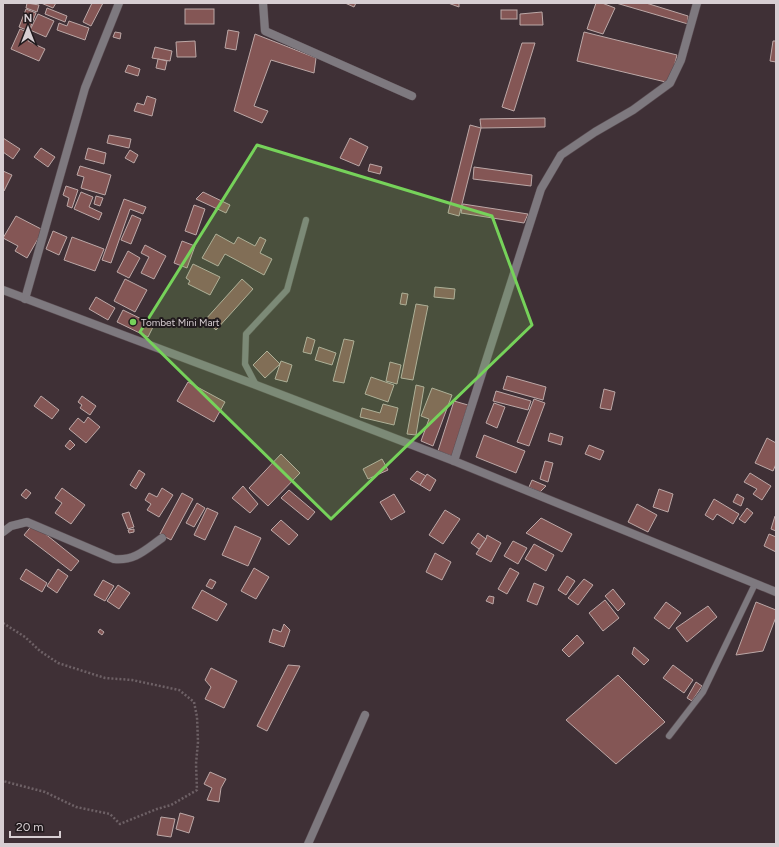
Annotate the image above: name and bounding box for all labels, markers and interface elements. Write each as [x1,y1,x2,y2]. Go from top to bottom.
north arrow [8,8,48,48]
text: N [24,12,32,25]
place label: Tombet Mini Mart [141,316,220,329]
marker: Tombet Mini Mart [128,317,138,327]
scale bar [10,813,60,839]
text: 20 m [16,820,44,834]

